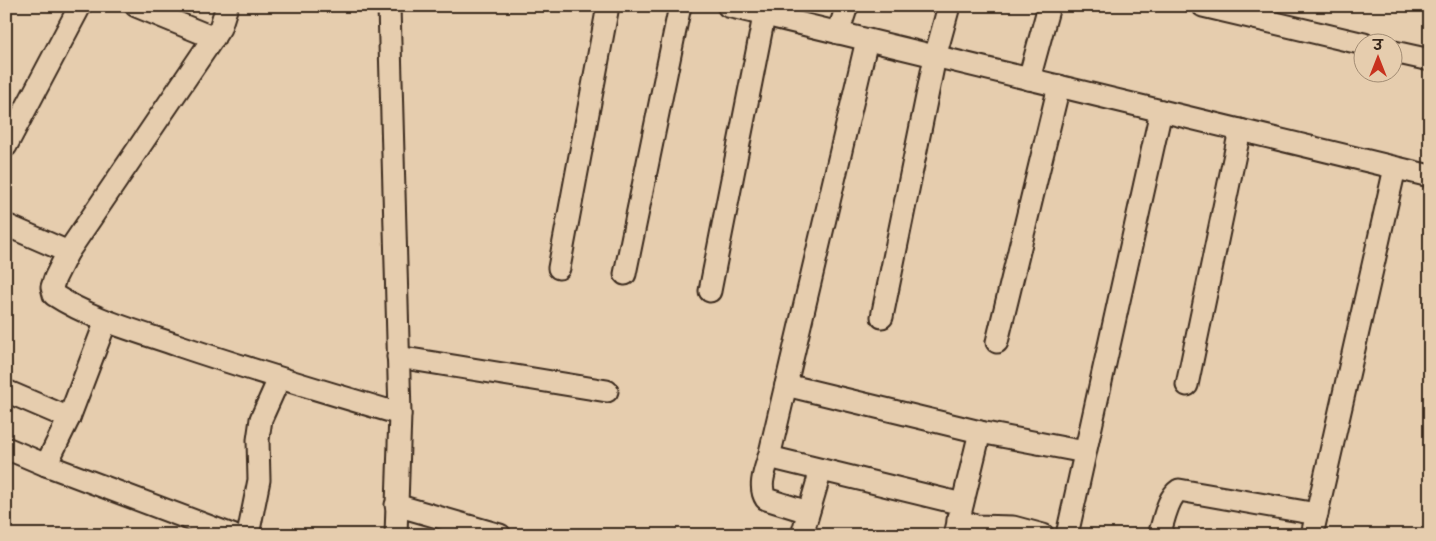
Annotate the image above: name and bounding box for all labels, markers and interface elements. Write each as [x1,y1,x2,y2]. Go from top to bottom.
north arrow [1354,32,1404,82]
text: उ [1371,37,1384,54]

